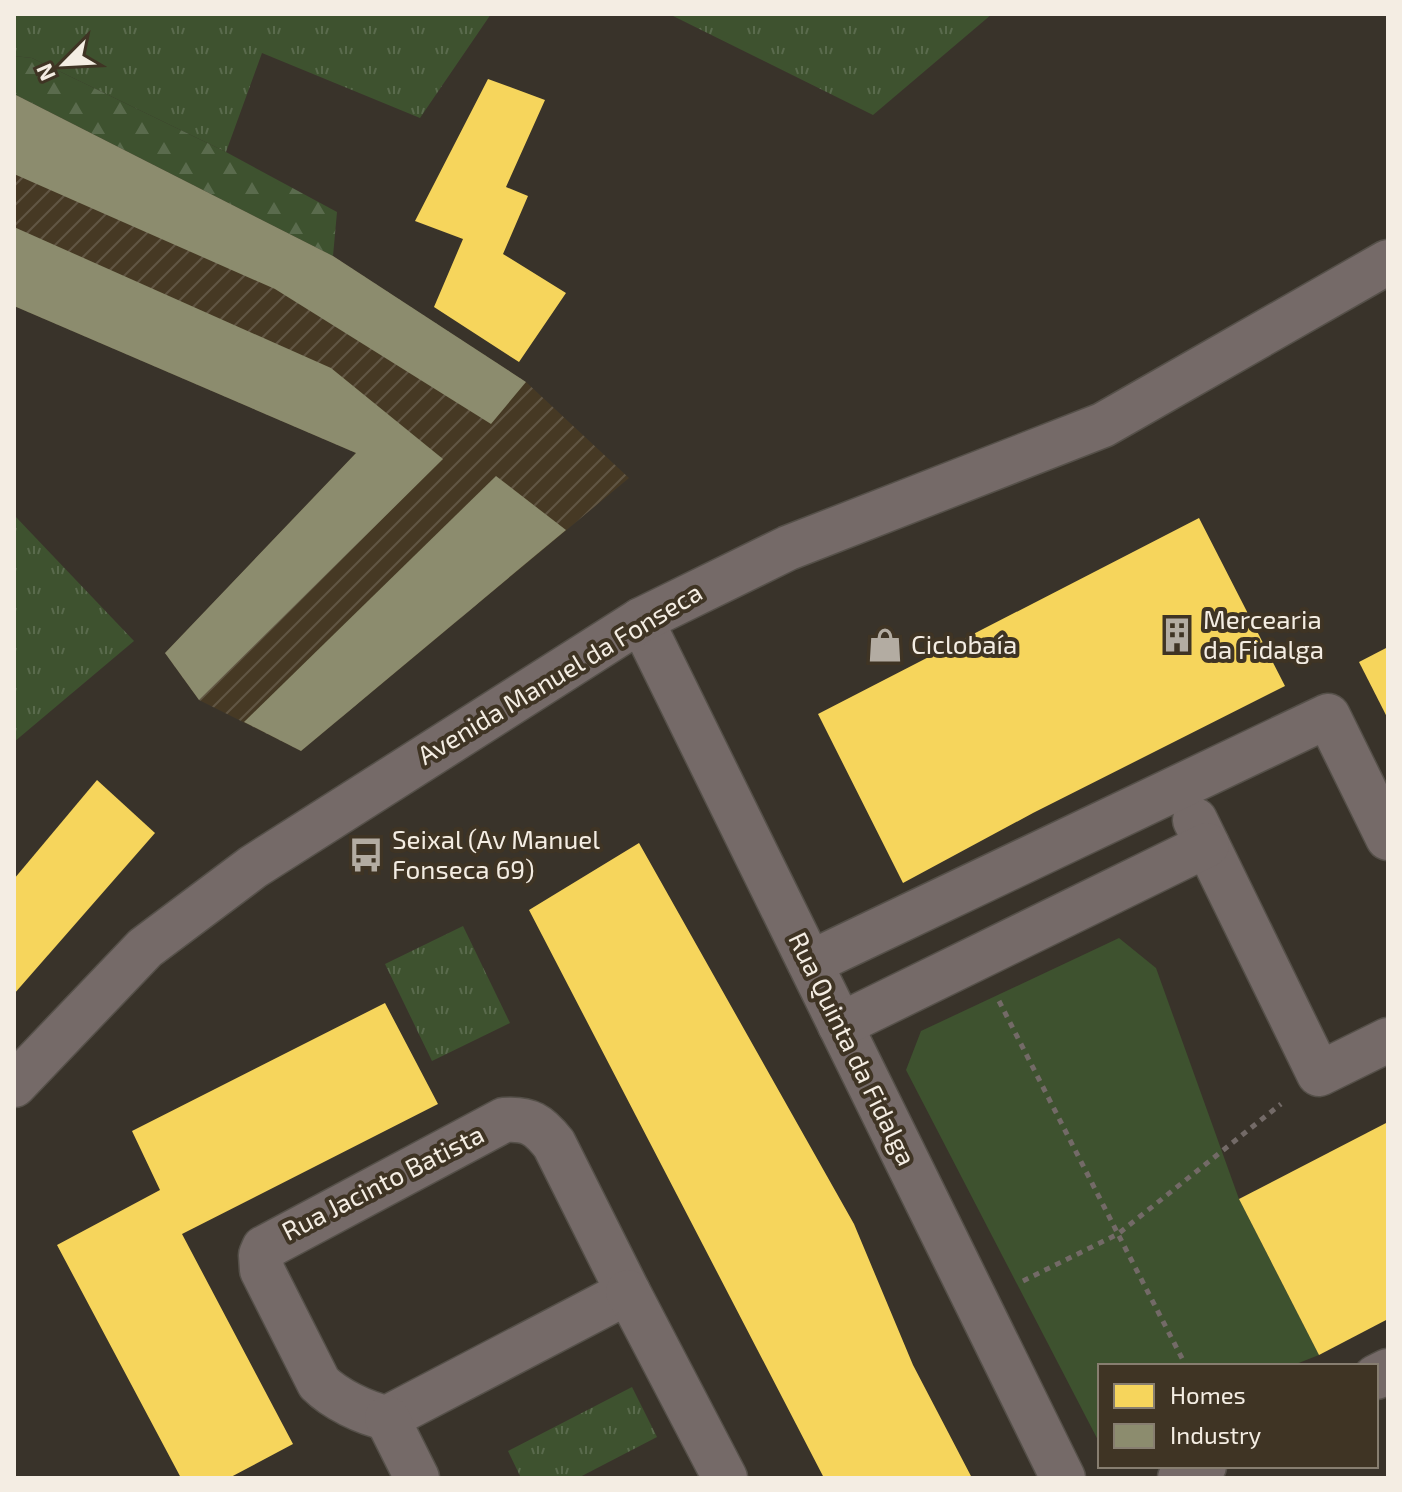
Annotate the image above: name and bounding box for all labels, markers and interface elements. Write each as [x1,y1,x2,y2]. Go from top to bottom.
north arrow [24,24,104,104]
text: N [30,60,60,85]
street label: Avenida Manuel da Fonseca [411,575,707,770]
place label: Mercearia da Fidalga [1203,603,1324,664]
building icon: Mercearia da Fidalga [1158,616,1196,654]
shop icon: Ciclobaía [866,626,904,664]
place label: Ciclobaía [911,628,1017,659]
place label: Seixal (Av Manuel Fonseca 69) [392,823,600,884]
bus stop icon: Seixal (Av Manuel Fonseca 69) [347,836,385,874]
street label: Rua Quinta da Fidalga [783,927,923,1170]
street label: Rua Jacinto Batista [276,1117,488,1246]
legend [1098,1364,1378,1468]
text: Homes [1170,1380,1246,1409]
text: Industry [1170,1420,1262,1449]

